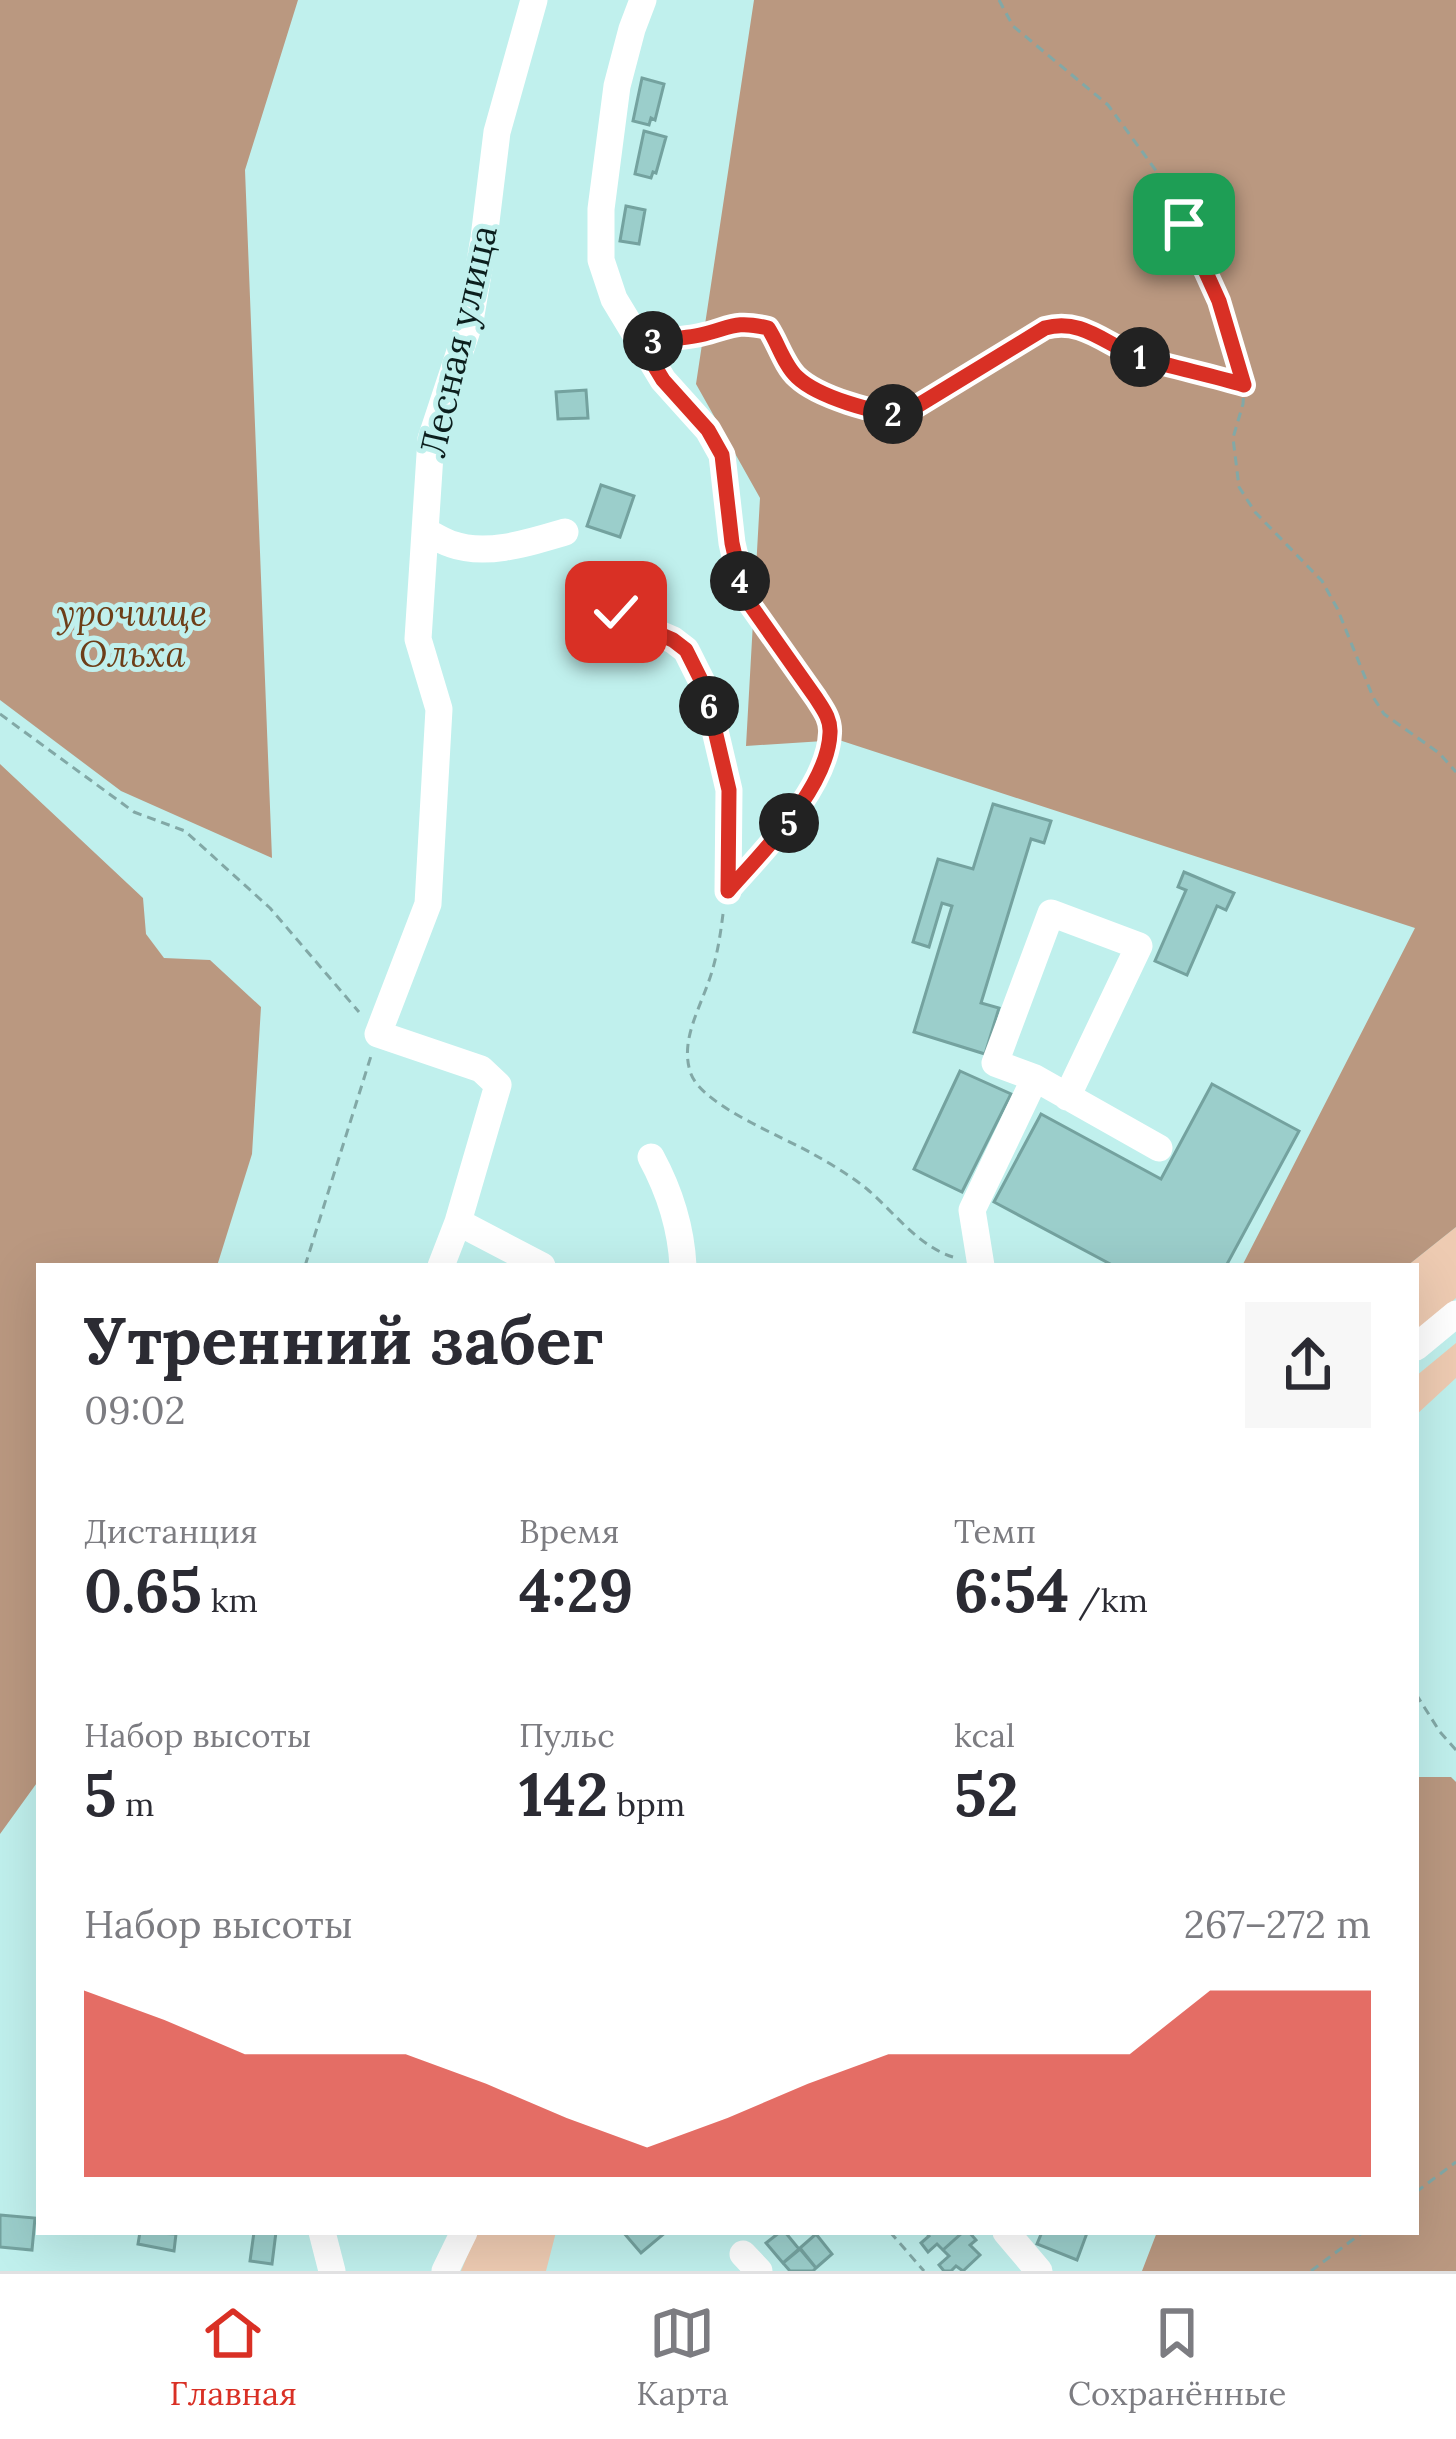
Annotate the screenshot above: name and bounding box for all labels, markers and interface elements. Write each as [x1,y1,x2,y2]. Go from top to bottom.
pin [1133,173,1235,275]
icon: arrive [1151,191,1217,257]
street label: Лесная улица [409,221,507,461]
pin: 3 [623,311,683,371]
text: 3 [644,320,662,362]
pin: 1 [1110,327,1170,387]
text: 1 [1133,336,1147,378]
pin: 2 [863,384,923,444]
text: 2 [884,393,902,435]
pin: 4 [710,551,770,611]
text: 4 [731,560,749,602]
pin [565,561,667,663]
icon: check [583,579,649,645]
park label: урочище Ольха [56,590,207,677]
pin: 6 [679,676,739,736]
text: 6 [700,685,718,727]
pin: 5 [759,793,819,853]
text: 5 [780,802,798,844]
text: Утренний забег [84,1298,604,1382]
button: share [1245,1302,1371,1428]
text: 09:02 [84,1385,185,1435]
text: Дистанция [84,1510,258,1552]
text: Время [519,1510,619,1552]
text: Темп [954,1510,1036,1552]
text: 0.65 [84,1552,202,1628]
text: 4:29 [519,1552,633,1628]
text: 6:54 [954,1552,1069,1628]
text: km [202,1579,258,1621]
text: /km [1069,1579,1148,1621]
text: Набор высоты [84,1714,311,1756]
text: Пульс [519,1714,615,1756]
text: kcal [954,1714,1015,1756]
text: 5 [84,1756,116,1832]
text: 142 [519,1756,608,1832]
text: 52 [954,1756,1018,1832]
text: m [116,1783,155,1825]
text: bpm [608,1783,685,1825]
text: Набор высоты [84,1899,353,1949]
text: 267–272 m [1184,1899,1371,1949]
tab: Главная [170,2300,297,2414]
tab: Карта [636,2300,729,2414]
tab: Сохранённые [1068,2300,1286,2414]

